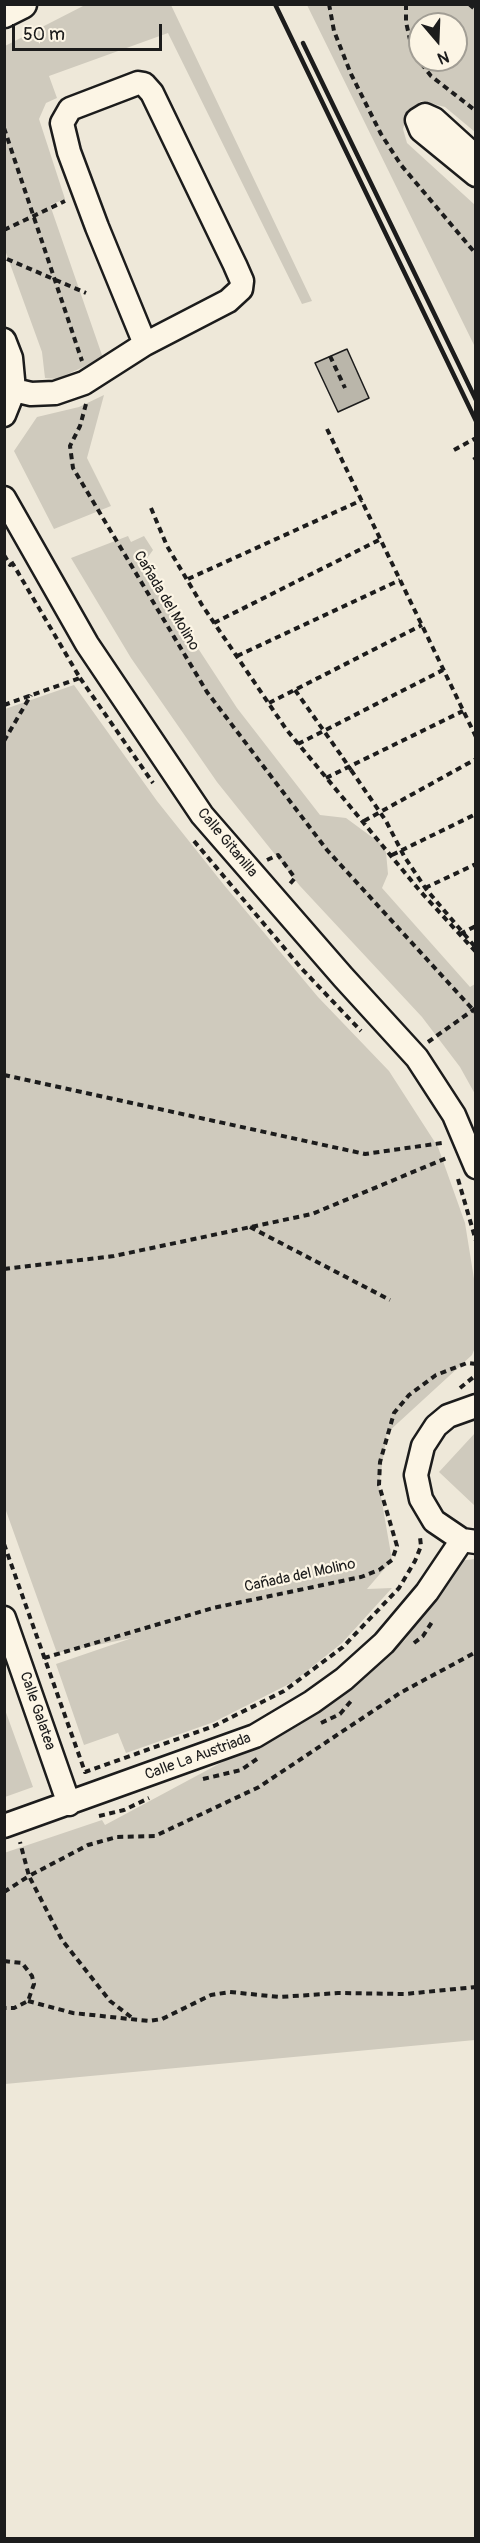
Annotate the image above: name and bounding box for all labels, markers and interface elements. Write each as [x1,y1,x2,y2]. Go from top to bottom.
scale bar [15,12,165,50]
north arrow [408,12,468,72]
text: 50 m [23,23,65,46]
text: N [435,46,452,68]
street label: Cañada del Molino [129,548,203,654]
street label: Calle Gitanilla [193,805,261,881]
street label: Cañada del Molino [243,1555,357,1597]
street label: Calle Galatea [15,1670,59,1752]
street label: Calle La Austriada [143,1729,253,1785]

